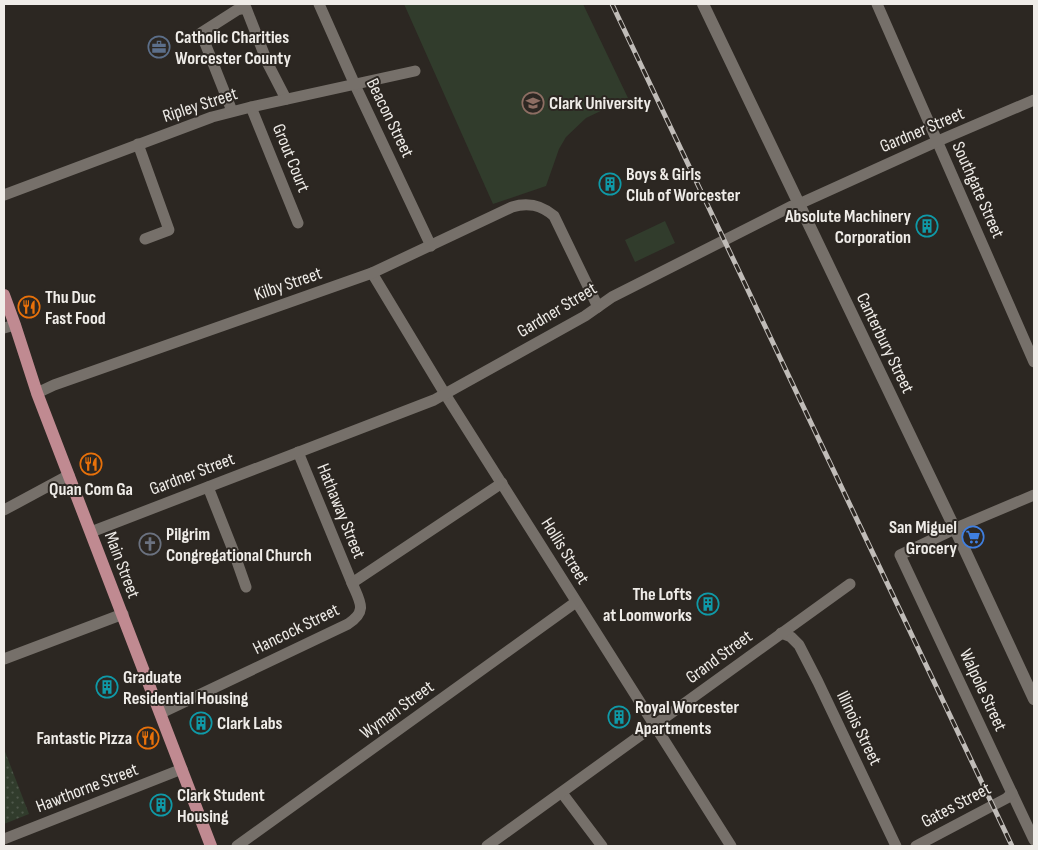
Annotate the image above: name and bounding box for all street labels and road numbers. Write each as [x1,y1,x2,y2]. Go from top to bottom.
street label: Beacon Street [362,75,418,161]
street label: Ripley Street [160,83,241,127]
street label: Gardner Street [877,103,968,157]
street label: Grout Court [268,121,314,196]
street label: Southgate Street [947,139,1009,242]
street label: Kilby Street [251,263,325,305]
street label: Gardner Street [513,278,601,342]
street label: Canterbury Street [852,289,919,397]
street label: Gardner Street [147,448,238,500]
street label: Hathaway Street [312,460,370,562]
street label: Hollis Street [536,514,594,589]
street label: Main Street [100,529,144,602]
street label: Hancock Street [249,599,343,659]
street label: Grand Street [682,626,757,688]
street label: Walpole Street [955,646,1011,735]
street label: Wyman Street [356,676,438,744]
street label: Illinois Street [832,687,886,769]
street label: Hawthorne Street [33,759,141,817]
street label: Gates Street [918,778,995,832]

